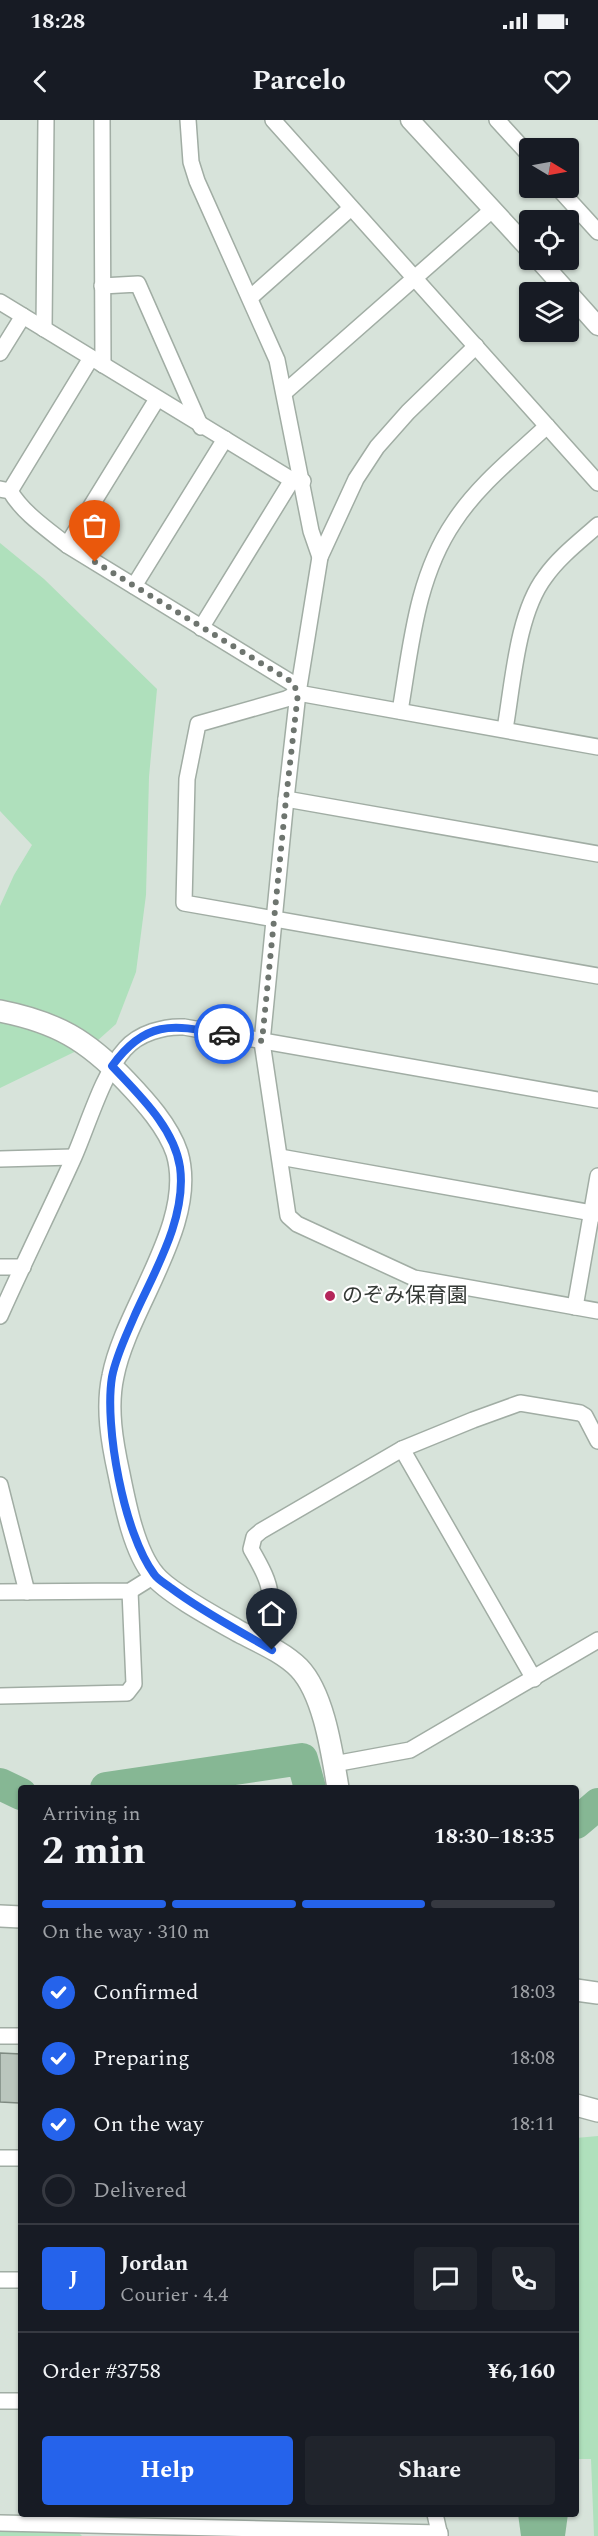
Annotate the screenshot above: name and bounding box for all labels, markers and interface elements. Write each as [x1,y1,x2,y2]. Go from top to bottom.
text: 18:28 [30,5,85,38]
text: Parcelo [252,60,346,102]
icon: back [24,65,57,98]
icon: heart [541,65,574,98]
north arrow [519,138,579,198]
map controls [519,138,579,342]
button: locate [519,210,579,270]
button: layers [519,282,579,342]
pin [69,500,120,562]
icon: bag [78,509,111,542]
courier [194,1004,254,1064]
icon: car [208,1018,241,1051]
place label: のぞみ保育園 [342,1280,468,1312]
marker: のぞみ保育園 [323,1289,337,1303]
pin [246,1588,297,1650]
icon: home [255,1597,288,1630]
text: Arriving in [42,1799,140,1829]
text: 18:30–18:35 [433,1820,555,1853]
text: 2 min [42,1822,146,1881]
text: On the way · 310 m [42,1917,210,1947]
icon: check [42,1976,75,2009]
text: Confirmed [93,1976,199,2009]
text: 18:03 [510,1977,555,2007]
icon: check [42,2042,75,2075]
text: Preparing [93,2042,190,2075]
text: 18:08 [510,2043,555,2073]
icon: check [42,2108,75,2141]
text: On the way [93,2108,204,2141]
text: 18:11 [510,2109,555,2139]
text: Delivered [93,2174,187,2207]
text: Jordan [120,2247,188,2280]
button: chat [414,2247,477,2310]
button: phone [492,2247,555,2310]
text: J [69,2262,78,2295]
text: Courier · 4.4 [120,2280,228,2310]
text: Order #3758 [42,2355,161,2388]
text: ¥6,160 [487,2355,555,2388]
button: Help [42,2436,293,2505]
button: Share [305,2436,555,2505]

